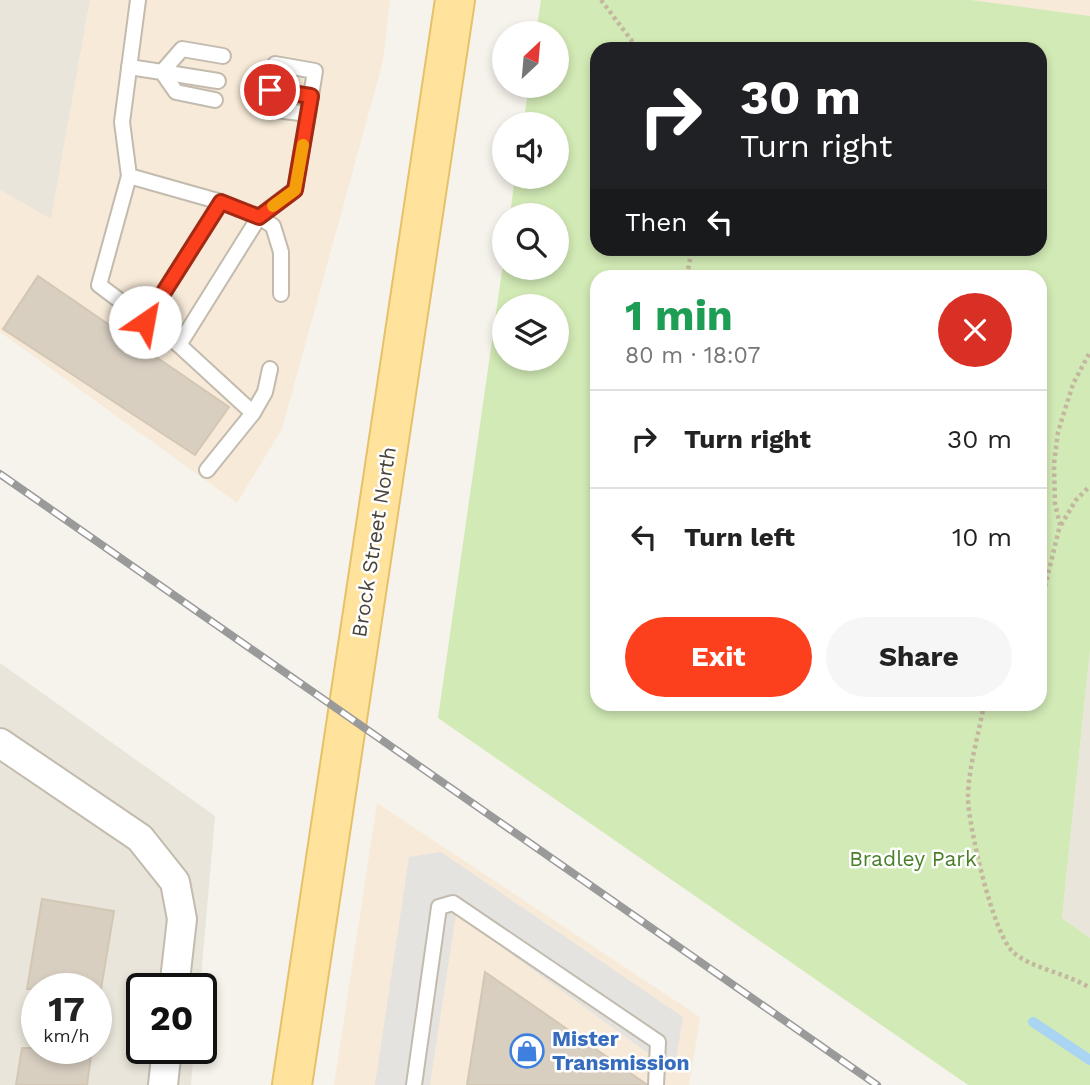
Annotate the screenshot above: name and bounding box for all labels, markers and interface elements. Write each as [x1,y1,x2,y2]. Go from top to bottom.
north arrow [492,21,569,98]
map controls [492,21,569,371]
pin [240,60,300,120]
text: 30 m [740,68,861,126]
icon: right [625,70,716,161]
icon: arrive [251,71,289,109]
button: sound [492,112,569,189]
text: Turn right [740,127,892,165]
button: search [492,203,569,280]
icon: left [701,203,739,241]
text: Then [625,207,687,237]
position arrow [108,285,182,359]
text: 1 min [625,291,733,340]
button: close [938,293,1012,367]
button: layers [492,294,569,371]
text: 80 m · 18:07 [625,342,760,369]
icon: right [625,420,663,458]
text: Turn right [684,424,811,454]
text: 30 m [947,424,1012,454]
street label: Brock Street North [346,445,401,639]
icon: left [625,518,663,556]
text: Turn left [684,522,795,552]
text: 10 m [952,522,1012,552]
button: Exit [625,617,812,697]
button: Share [826,617,1012,697]
park label: Bradley Park [849,846,977,871]
speed limit sign: 20 [126,973,217,1064]
text: 17 [48,988,85,1030]
text: km/h [43,1025,90,1046]
place label: Mister Transmission [552,1026,690,1075]
shop icon: Mister Transmission [508,1032,546,1070]

